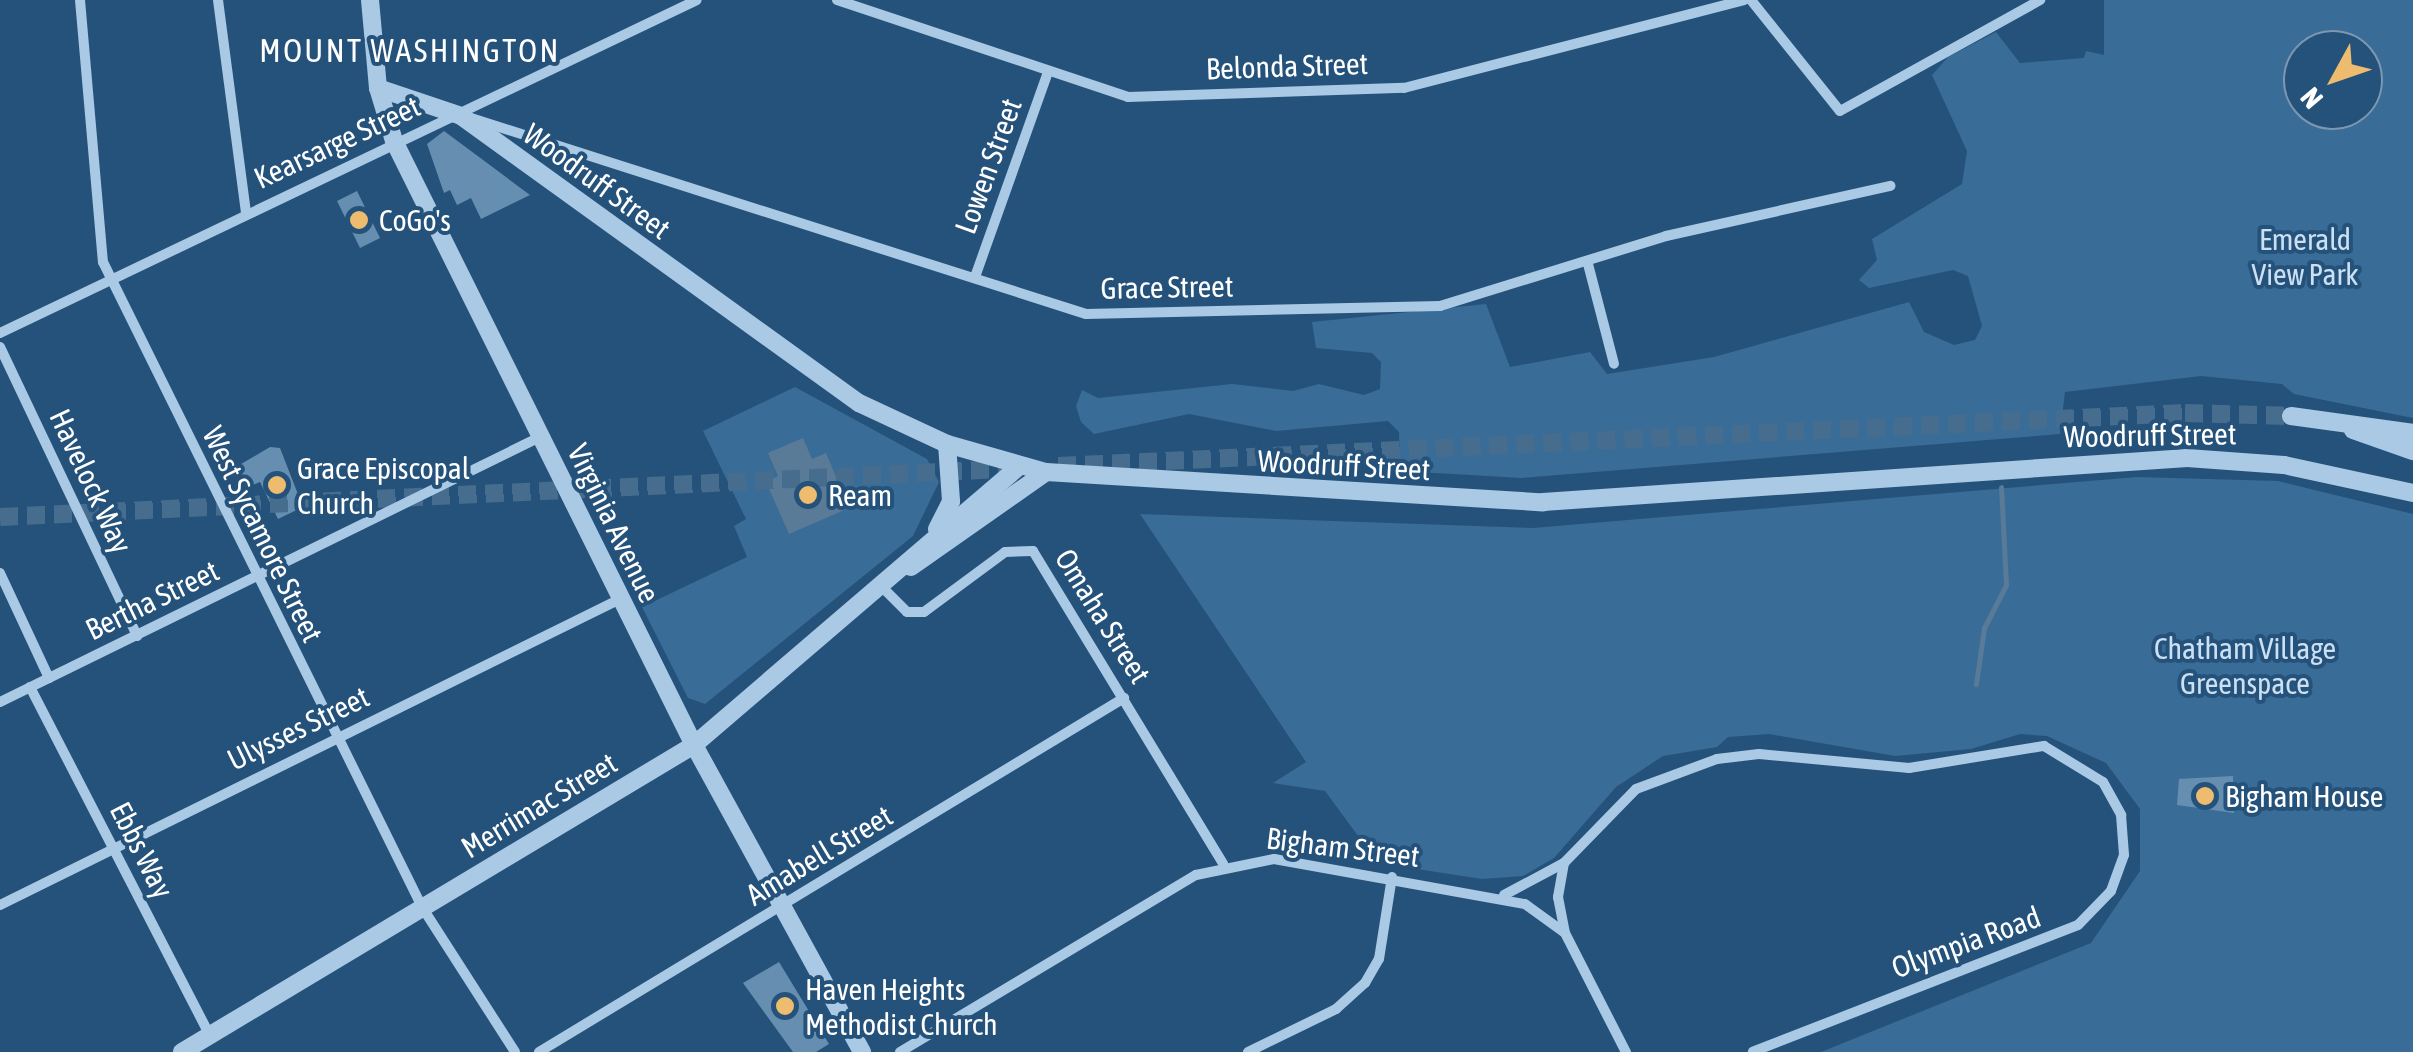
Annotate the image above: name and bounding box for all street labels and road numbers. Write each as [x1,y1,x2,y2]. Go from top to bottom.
street label: Belonda Street [1205,45,1369,87]
street label: Kearsarge Street [248,88,426,196]
street label: Lowen Street [947,94,1029,238]
street label: Woodruff Street [517,116,677,246]
street label: Grace Street [1100,268,1234,306]
street label: Havelock Way [42,403,140,559]
street label: Woodruff Street [2063,415,2237,455]
street label: West Sycamore Street [195,420,331,648]
street label: Virginia Avenue [560,438,668,608]
street label: Woodruff Street [1257,443,1431,487]
street label: Omaha Street [1048,542,1158,690]
street label: Bertha Street [80,552,224,648]
street label: Ulysses Street [221,678,375,778]
street label: Merrimac Street [455,745,623,865]
street label: Ebbs Way [103,796,181,904]
street label: Amabell Street [739,797,899,913]
street label: Bigham Street [1264,820,1422,874]
street label: Olympia Road [1887,898,2045,986]

